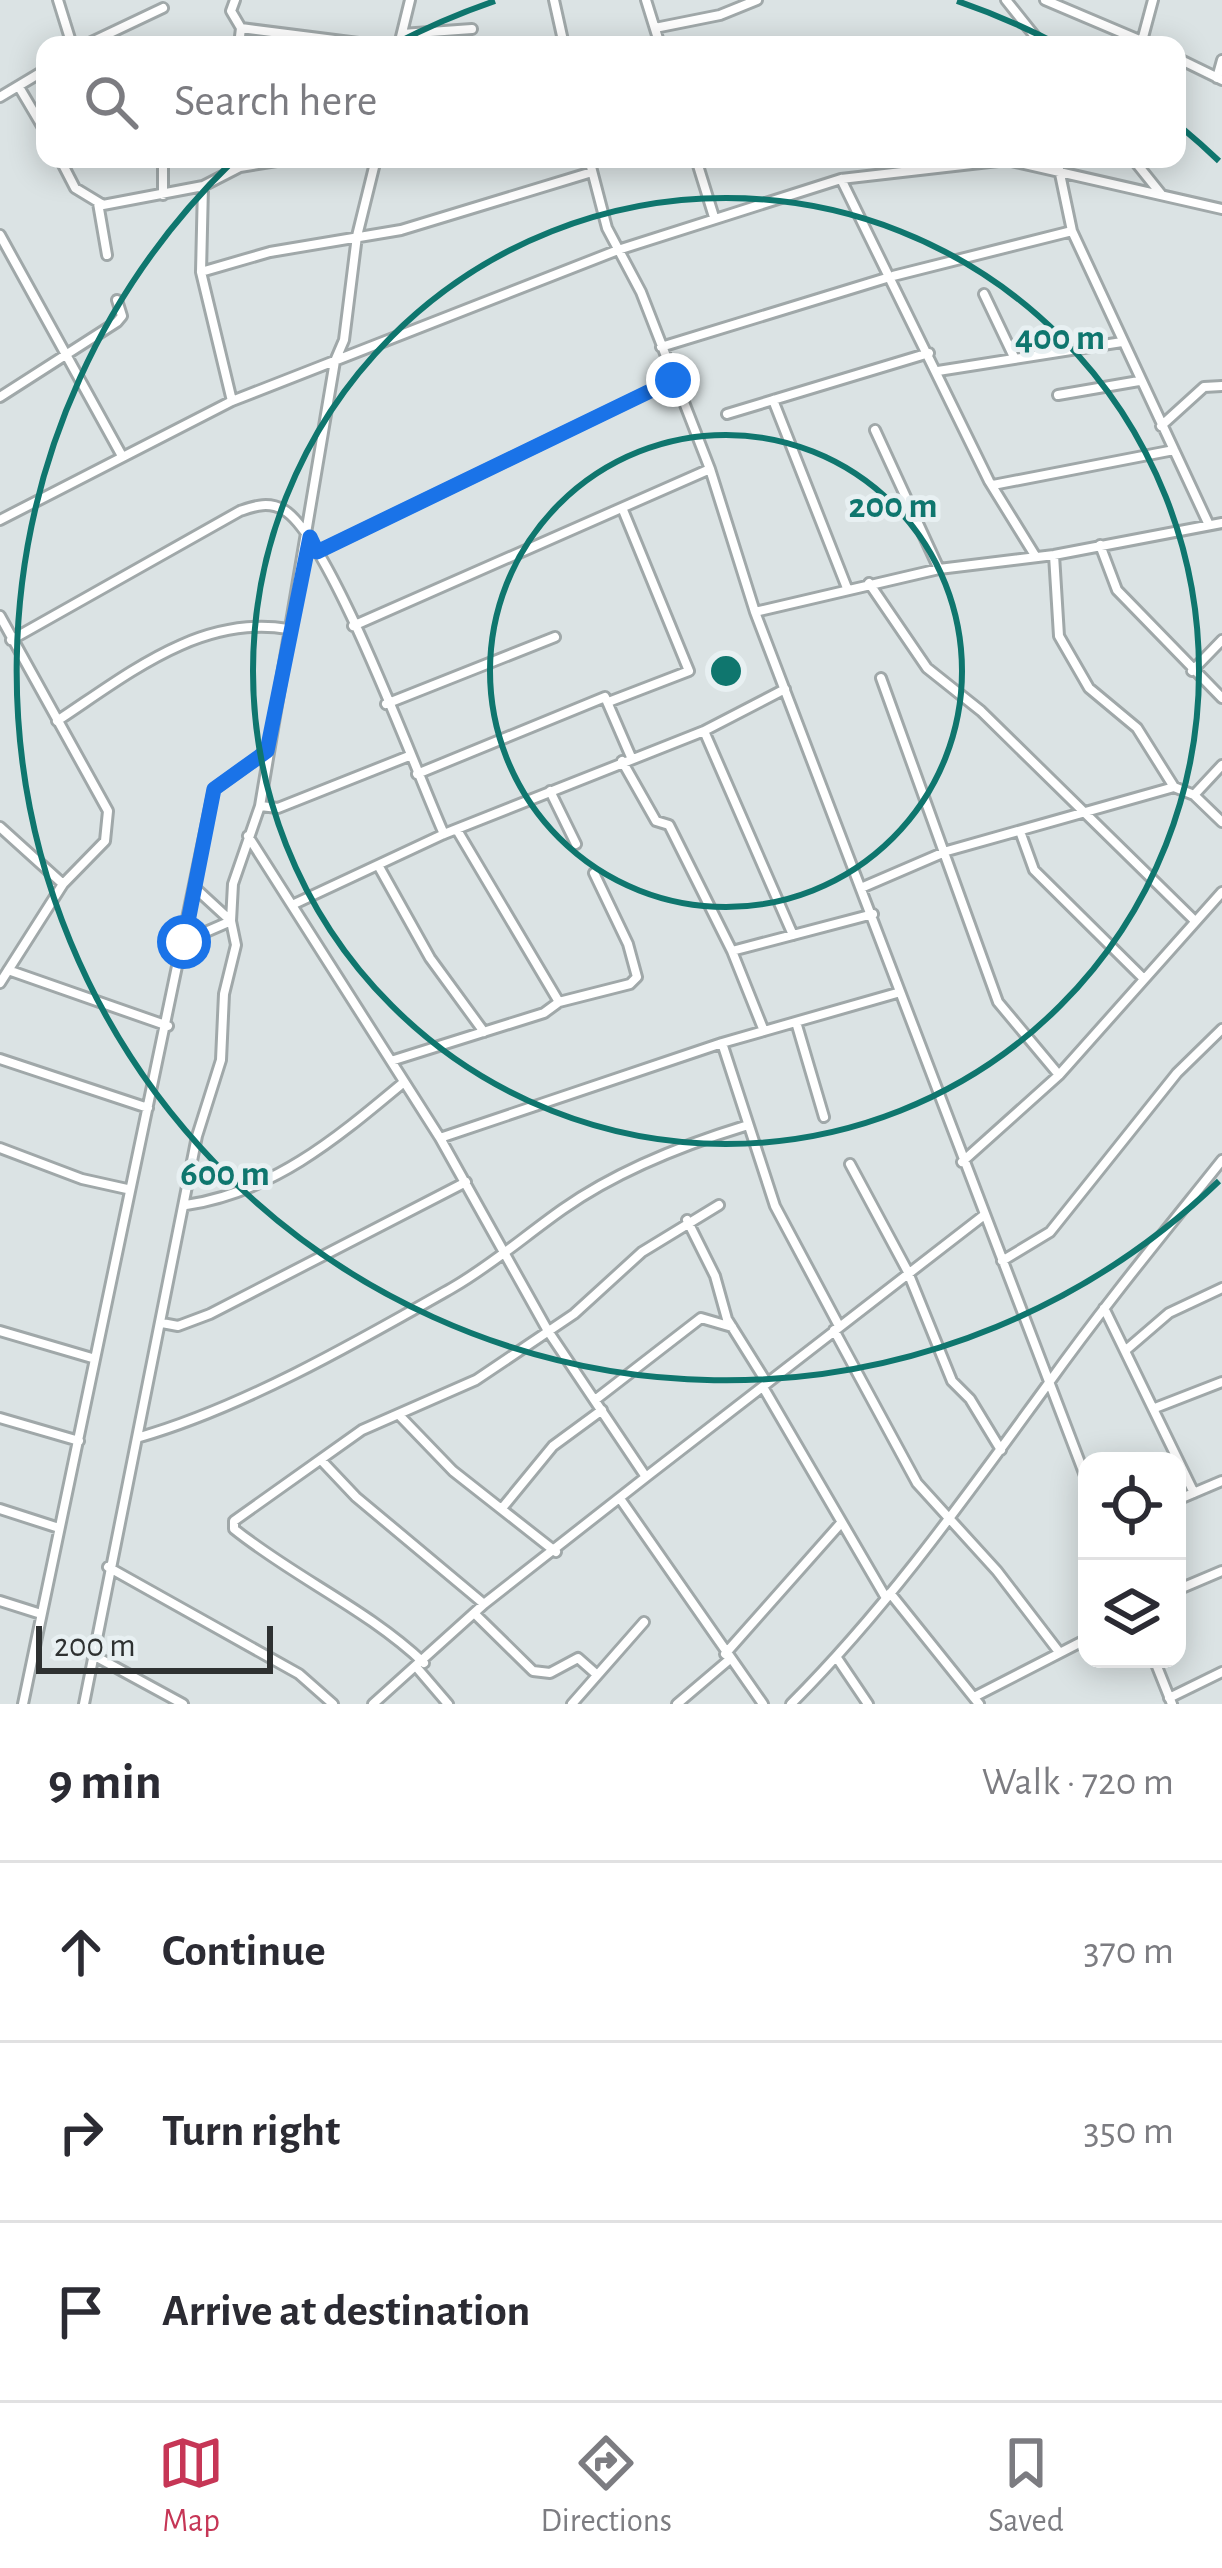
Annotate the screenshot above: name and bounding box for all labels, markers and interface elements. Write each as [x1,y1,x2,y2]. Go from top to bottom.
search box [36,36,1186,168]
icon: search [78,69,144,135]
text: Search here [174,79,377,124]
text: 400 m [1015,320,1105,356]
route end [646,353,700,407]
text: 200 m [849,488,937,524]
centre of rings [705,650,747,692]
route start [157,915,211,969]
text: 600 m [180,1156,270,1192]
map controls [1078,1452,1186,1668]
button: locate [1078,1452,1186,1560]
button: layers [1078,1560,1186,1668]
scale bar [36,1620,273,1673]
text: 200 m [54,1630,136,1663]
text: 9 min [48,1757,162,1808]
text: Walk · 720 m [982,1763,1174,1802]
icon: ahead [48,1919,114,1985]
text: Continue [162,1929,326,1974]
text: 370 m [1083,1932,1174,1971]
icon: right [48,2099,114,2165]
text: Turn right [162,2109,340,2154]
text: 350 m [1083,2112,1174,2151]
icon: arrive [48,2279,114,2345]
text: Arrive at destination [162,2289,530,2334]
tab: Map [158,2430,224,2542]
tab: Directions [540,2430,672,2542]
tab: Saved [988,2430,1064,2542]

